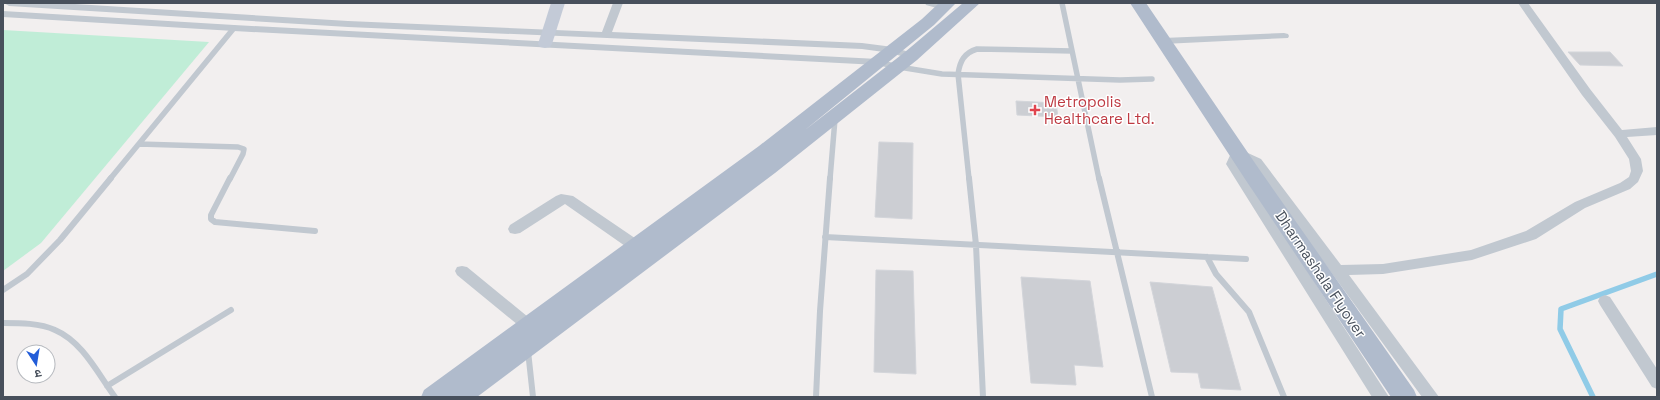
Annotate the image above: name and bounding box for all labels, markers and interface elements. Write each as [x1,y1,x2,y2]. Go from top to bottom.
place label: Metropolis Healthcare Ltd. [1044,92,1154,128]
marker: Metropolis Healthcare Ltd. [1029,104,1041,116]
street label: Dharmashala Flyover [1271,207,1371,341]
north arrow [16,344,56,384]
text: उ [33,366,43,381]

